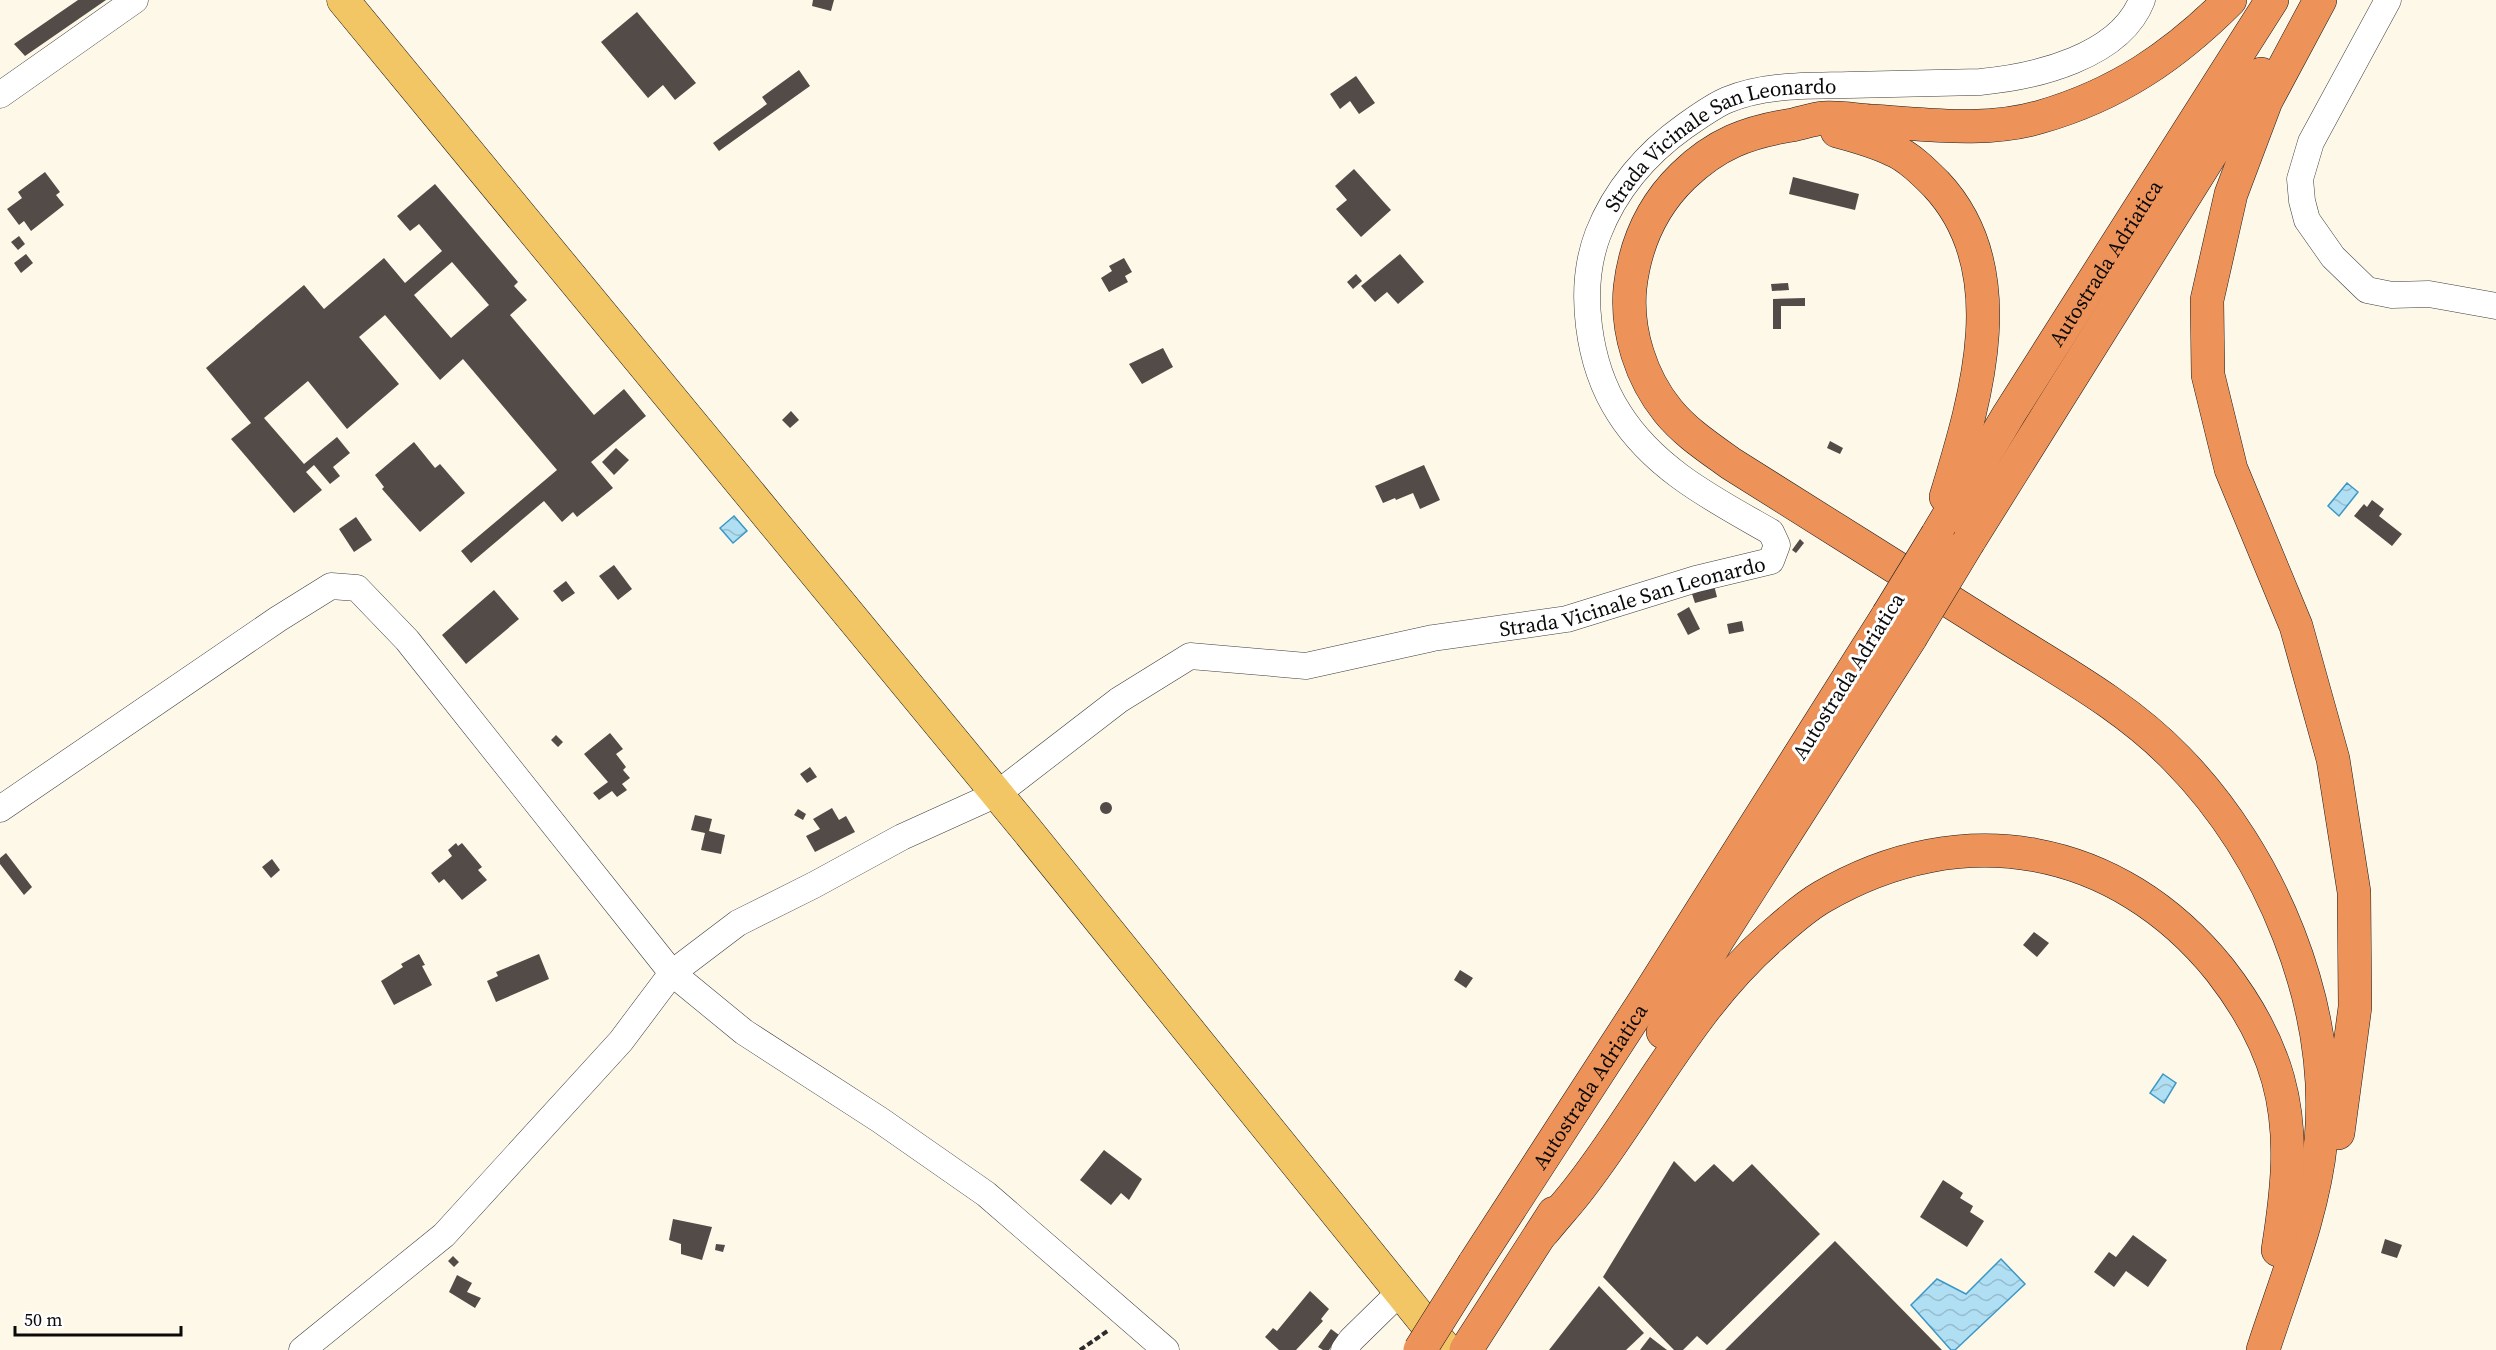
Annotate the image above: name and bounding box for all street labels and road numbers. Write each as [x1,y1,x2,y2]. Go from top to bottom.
street label: Strada Vicinale San Leonardo [1597,71,1837,217]
street label: Autostrada Adriatica [2041,174,2169,352]
street label: Strada Vicinale San Leonardo [1497,548,1768,643]
street label: Autostrada Adriatica [1785,587,1911,765]
street label: Autostrada Adriatica [1525,997,1654,1175]

